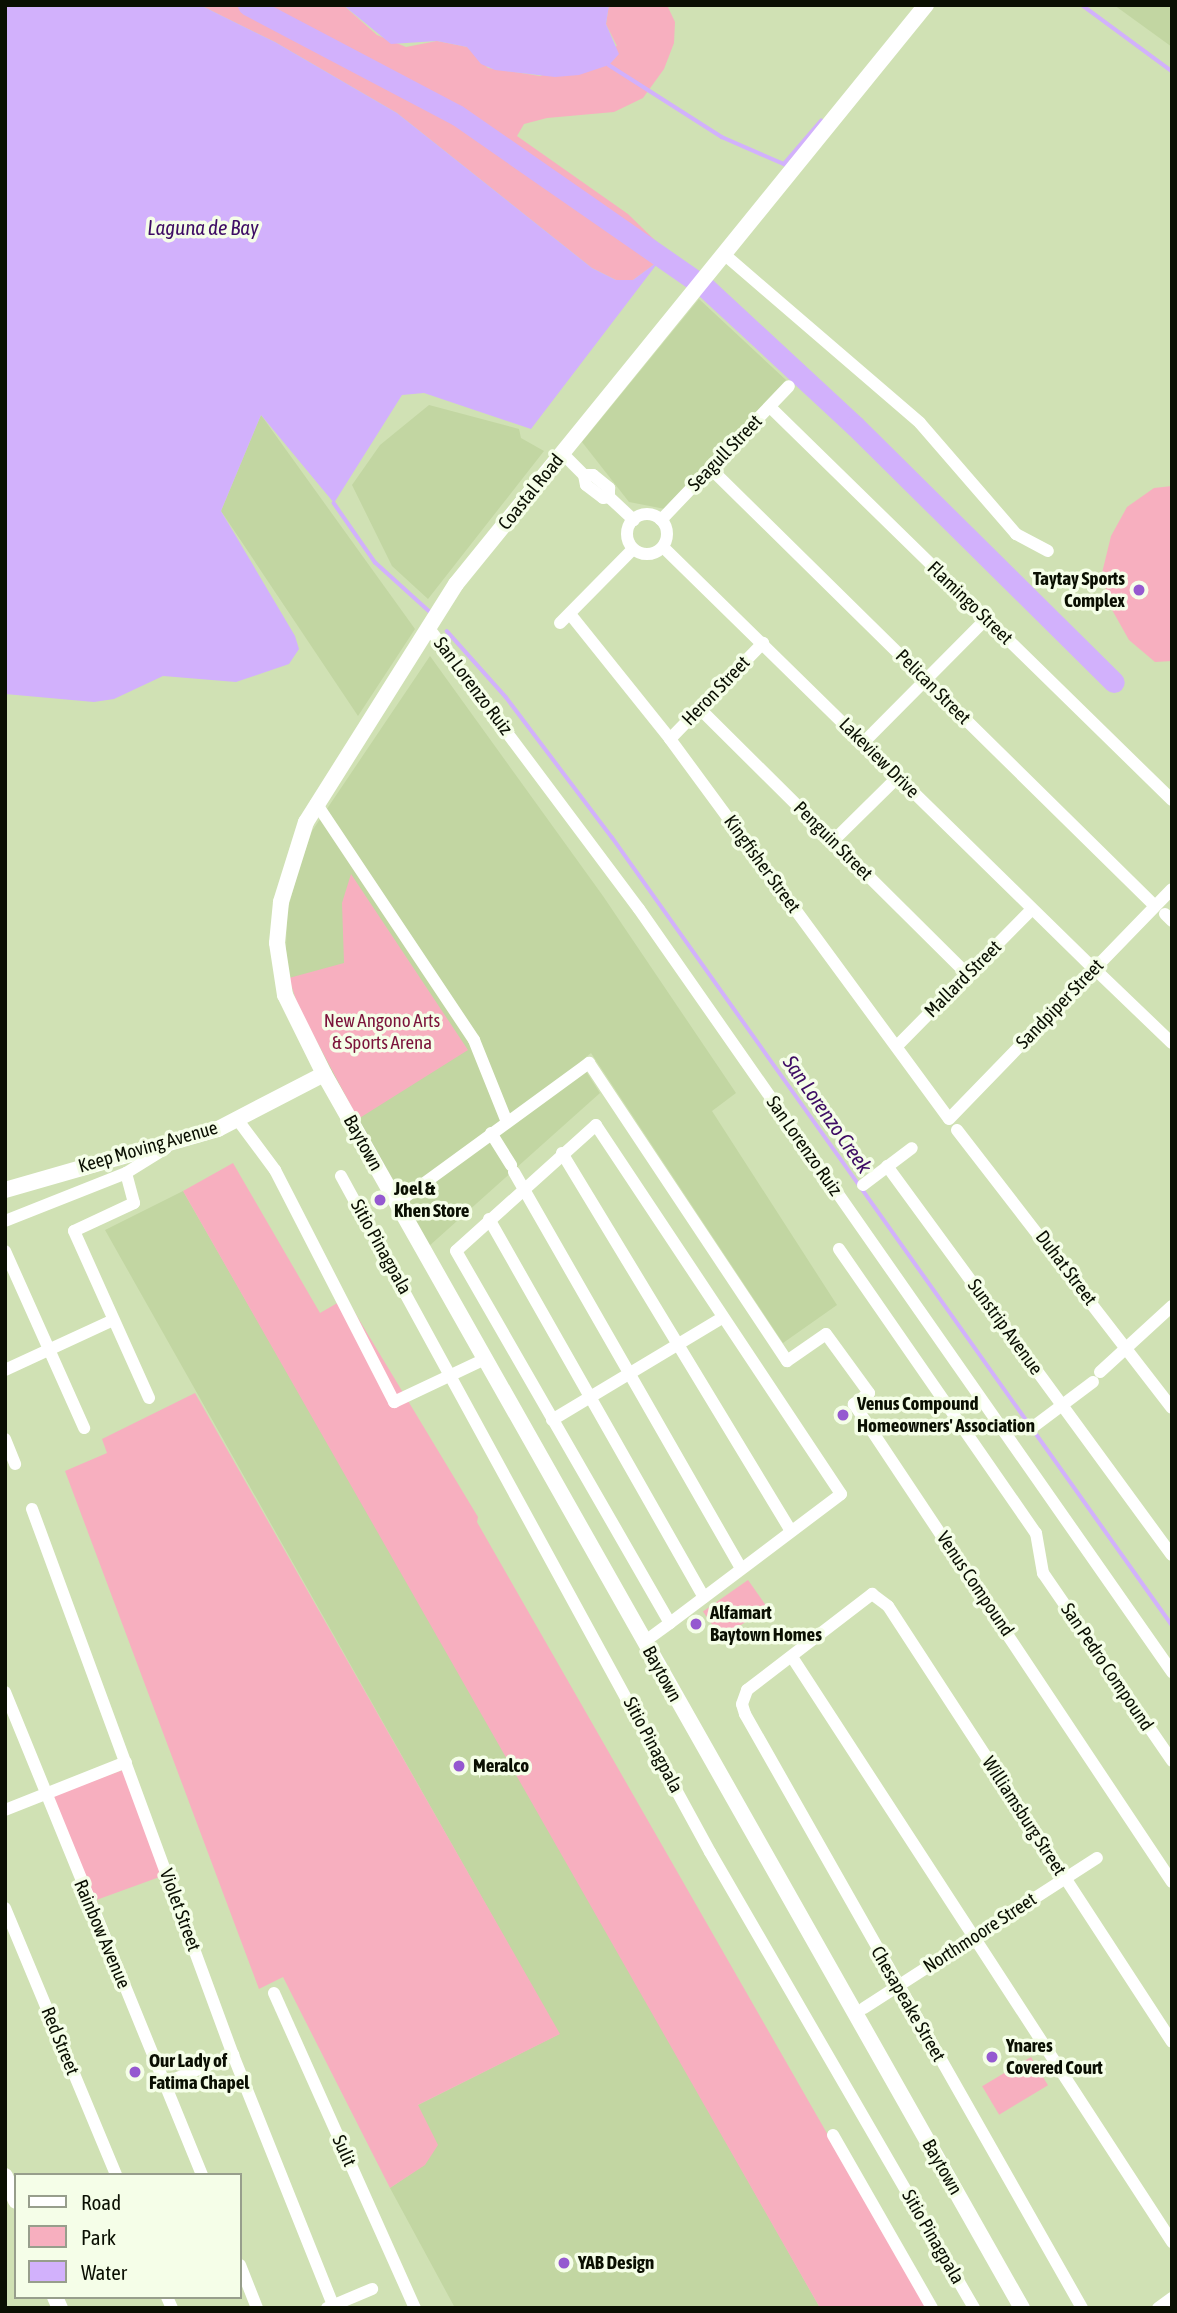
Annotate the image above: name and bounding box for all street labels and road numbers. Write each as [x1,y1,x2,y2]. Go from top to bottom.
street label: Seagull Street [683,410,767,496]
street label: Coastal Road [493,449,569,535]
street label: Flamingo Street [923,557,1017,649]
street label: San Lorenzo Ruiz [429,633,517,739]
street label: Pelican Street [891,645,975,729]
street label: Heron Street [677,652,755,730]
street label: Lakeview Drive [834,713,924,803]
street label: Penguin Street [789,797,877,885]
street label: Kingfisher Street [719,811,805,917]
street label: Mallard Street [920,936,1006,1022]
street label: Sandpiper Street [1012,954,1108,1054]
street label: San Lorenzo Ruiz [761,1092,847,1200]
street label: Baytown [338,1111,388,1175]
street label: Keep Moving Avenue [76,1116,220,1178]
street label: Sitio Pinagpala [346,1196,416,1298]
street label: Duhat Street [1031,1226,1101,1310]
street label: Sunstrip Avenue [963,1275,1047,1379]
street label: Venus Compound [932,1527,1018,1641]
street label: San Pedro Compound [1056,1599,1158,1735]
street label: Baytown [637,1642,687,1706]
street label: Sitio Pinagpala [618,1693,688,1797]
street label: Williamsburg Street [977,1752,1071,1880]
street label: Violet Street [155,1866,205,1954]
street label: Rainbow Avenue [69,1876,135,1992]
street label: Northmoore Street [919,1888,1041,1978]
street label: Chesapeake Street [866,1942,950,2066]
street label: Red Street [36,2004,84,2078]
street label: Sulit [327,2132,361,2170]
street label: Baytown [917,2135,967,2199]
street label: Sitio Pinagpala [897,2186,969,2288]

